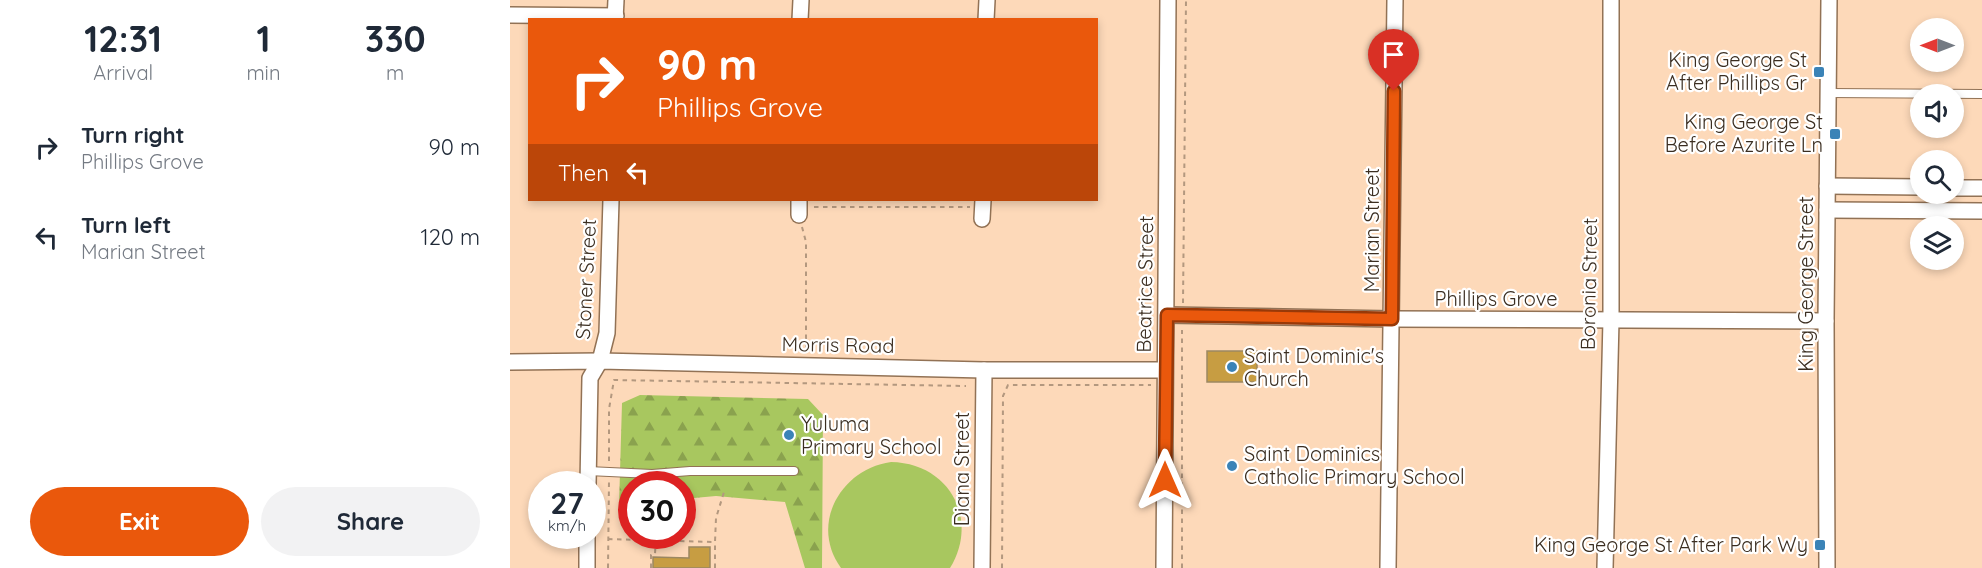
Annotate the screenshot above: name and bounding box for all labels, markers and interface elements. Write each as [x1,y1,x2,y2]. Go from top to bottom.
text: 12:31 [84,16,162,61]
text: 1 [256,16,270,61]
text: 330 [365,16,426,61]
north arrow [1910,18,1964,72]
map controls [1910,18,1964,270]
pin [1368,29,1419,91]
text: 90 m [657,38,757,91]
icon: arrive [1377,38,1410,71]
icon: right [558,42,636,120]
place label: King George St After Phillips Gr [1666,47,1807,95]
text: Arrival [93,60,153,85]
text: min [246,60,280,85]
text: m [386,60,404,85]
marker: King George St After Phillips Gr [1812,65,1826,79]
button: sound [1910,84,1964,138]
text: Phillips Grove [657,90,823,124]
place label: King George St Before Azurite Ln [1665,109,1823,157]
text: Turn right [81,121,185,149]
marker: King George St Before Azurite Ln [1828,127,1842,141]
icon: right [30,131,63,164]
text: 90 m [429,133,480,161]
text: Phillips Grove [81,149,204,174]
button: search [1910,150,1964,204]
icon: left [621,156,654,189]
text: Then [558,159,609,187]
street label: Marian Street [1359,168,1384,292]
street label: King George Street [1793,196,1818,372]
text: Turn left [81,211,171,239]
street label: Beatrice Street [1131,215,1158,353]
button: layers [1910,216,1964,270]
street label: Boronia Street [1575,217,1602,350]
street label: Stoner Street [570,218,601,340]
icon: left [30,221,63,254]
text: 120 m [421,223,480,251]
text: Marian Street [81,239,205,264]
street label: Phillips Grove [1435,286,1557,311]
street label: Morris Road [781,331,895,358]
place label: Saint Dominic's Church [1244,343,1384,391]
marker: Saint Dominic's Church [1225,360,1239,374]
place label: Yuluma Primary School [801,411,942,459]
street label: Diana Street [949,411,974,526]
marker: Yuluma Primary School [782,428,796,442]
place label: Saint Dominics Catholic Primary School [1244,441,1465,489]
position arrow [1133,448,1197,512]
marker: Saint Dominics Catholic Primary School [1225,459,1239,473]
speed limit sign: 30 [618,471,696,549]
text: 27 [550,484,584,522]
button: Exit [30,487,249,556]
button: Share [261,487,480,556]
text: km/h [548,516,586,535]
place label: King George St After Park Wy [1534,532,1808,557]
marker: King George St After Park Wy [1813,538,1827,552]

